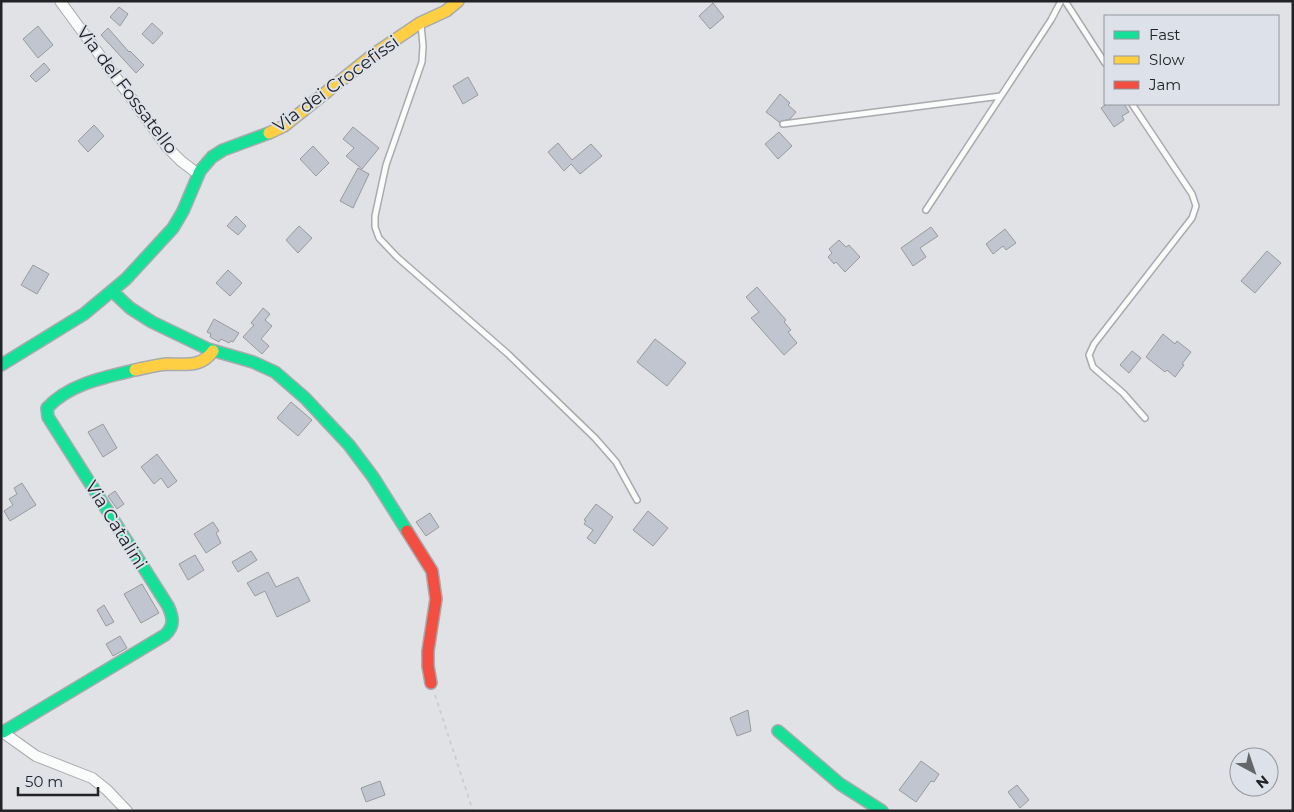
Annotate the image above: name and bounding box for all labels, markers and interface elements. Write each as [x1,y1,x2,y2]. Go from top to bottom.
legend [1104,15,1279,105]
street label: Via del Fossatello [72,22,182,158]
text: Fast [1149,25,1180,44]
street label: Via dei Crocefissi [269,31,403,137]
text: Slow [1149,50,1185,69]
text: Jam [1148,75,1181,94]
street label: Via Catalini [80,477,152,573]
north arrow [1229,747,1279,797]
scale bar [18,764,98,796]
text: N [1252,771,1272,792]
text: 50 m [25,772,63,791]

